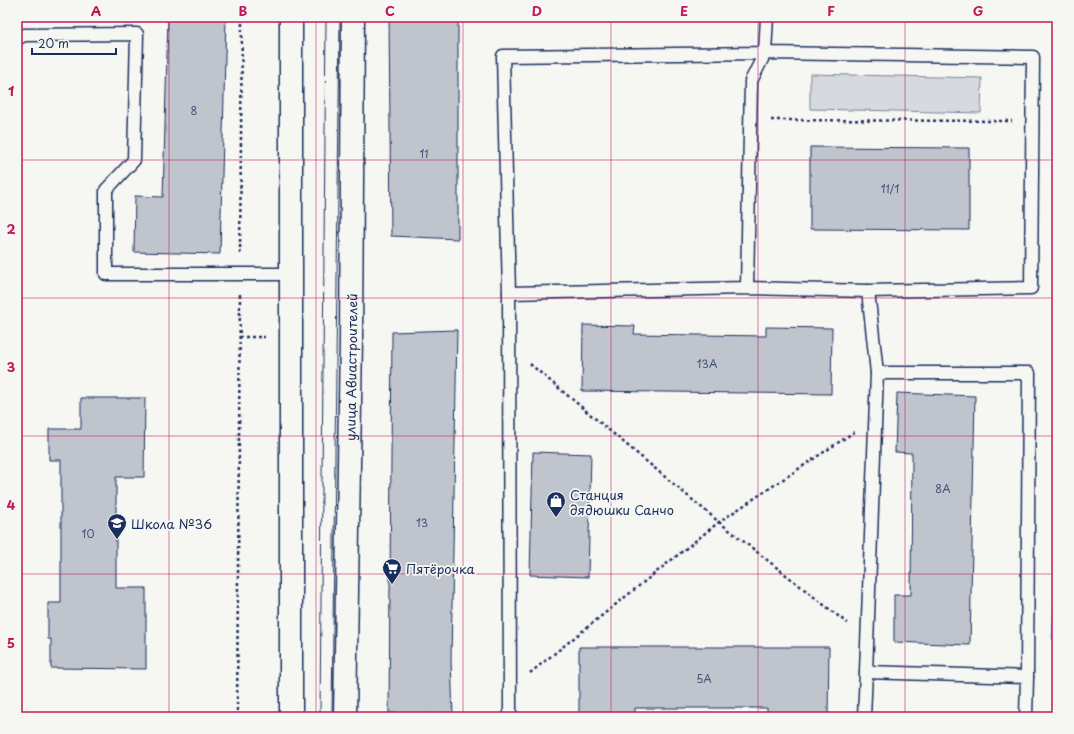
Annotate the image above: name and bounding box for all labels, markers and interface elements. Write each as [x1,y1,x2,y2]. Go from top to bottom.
text: A [91,1,101,20]
text: B [239,1,248,20]
text: C [385,1,395,20]
text: D [532,1,542,20]
text: E [680,1,688,20]
text: F [827,1,835,20]
text: G [973,1,983,20]
scale bar [32,30,116,56]
text: 20 m [38,34,69,52]
text: 1 [8,81,14,100]
house number: 8 [191,102,198,119]
house number: 11 [419,145,429,162]
house number: 11/1 [881,180,899,197]
text: 2 [6,219,16,238]
street label: улица Авиастроителей [340,293,361,441]
house number: 13А [697,355,718,372]
text: 3 [7,357,16,376]
house number: 8А [935,480,951,497]
place label: Станция дядюшки Санчо [570,485,674,519]
shop icon: Станция дядюшки Санчо [545,490,567,518]
text: 4 [7,495,16,514]
school or university icon: Школа №36 [106,512,128,540]
place label: Школа №36 [131,514,212,533]
house number: 13 [416,514,428,531]
house number: 10 [82,525,94,542]
supermarket icon: Пятёрочка [381,557,403,585]
place label: Пятёрочка [406,559,476,578]
text: 5 [7,633,15,652]
house number: 5А [696,670,712,687]

